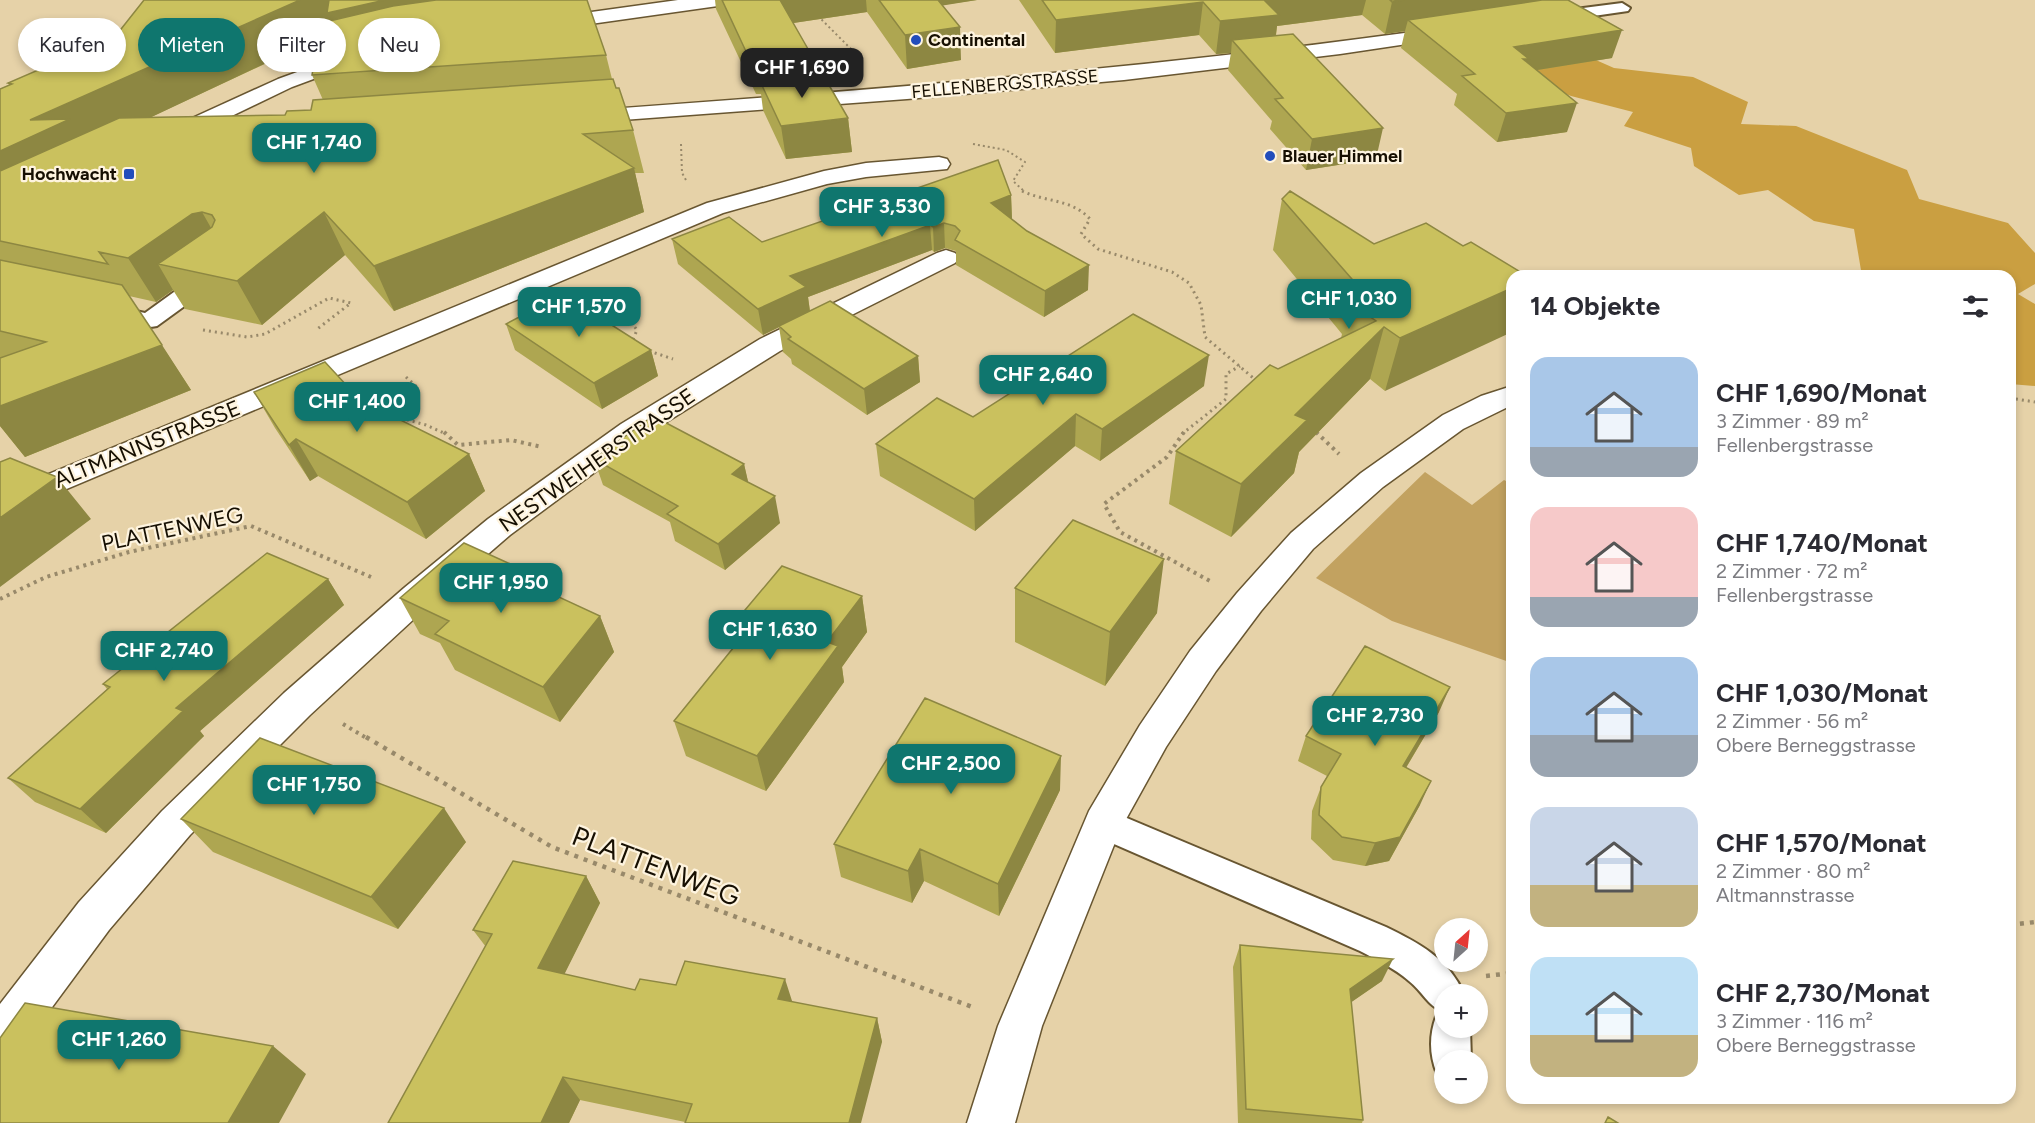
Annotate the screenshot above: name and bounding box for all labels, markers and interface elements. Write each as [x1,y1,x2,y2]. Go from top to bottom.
chip: Kaufen [18,18,126,72]
chip: Mieten [138,18,245,72]
chip: Filter [257,18,346,72]
chip: Neu [358,18,440,72]
place label: Continental [928,29,1025,51]
marker: Continental [909,33,923,47]
pin: CHF 1,690 [733,48,871,99]
text: CHF 1,690 [754,55,850,79]
street label: FELLENBERGSTRASSE [911,65,1099,103]
pin: CHF 1,740 [245,123,383,174]
text: CHF 1,740 [266,130,362,154]
place label: Blauer Himmel [1282,145,1402,167]
marker: Blauer Himmel [1263,149,1277,163]
place label: Hochwacht [22,163,117,185]
marker: Hochwacht [122,167,136,181]
pin: CHF 3,530 [813,187,951,238]
text: CHF 3,530 [833,194,931,218]
pin: CHF 1,030 [1280,279,1418,330]
text: CHF 1,030 [1301,286,1397,310]
pin: CHF 1,570 [510,287,648,338]
text: 14 Objekte [1530,290,1660,322]
icon: filters [1959,290,1992,323]
text: CHF 1,570 [532,294,626,318]
pin: CHF 2,640 [974,355,1112,406]
text: CHF 2,640 [993,362,1093,386]
text: CHF 1,690/Monat [1716,377,1927,409]
icon: home [1578,381,1650,453]
pin: CHF 1,400 [288,382,426,433]
street label: NESTWEIHERSTRASSE [494,382,700,538]
text: CHF 1,400 [308,389,406,413]
street label: ALTMANNSTRASSE [50,394,244,494]
text: 3 Zimmer · 89 m² [1716,409,1869,433]
text: Fellenbergstrasse [1716,433,1873,457]
street label: PLATTENWEG [99,501,245,557]
text: CHF 1,740/Monat [1716,527,1928,559]
icon: home [1578,531,1650,603]
text: 2 Zimmer · 72 m² [1716,559,1867,583]
pin: CHF 1,950 [432,563,570,614]
text: CHF 1,950 [453,570,549,594]
text: Fellenbergstrasse [1716,583,1873,607]
pin: CHF 1,630 [701,610,839,661]
text: CHF 1,630 [723,617,817,641]
pin: CHF 2,740 [95,631,233,682]
text: CHF 2,740 [115,638,213,662]
text: CHF 1,030/Monat [1716,677,1928,709]
icon: home [1578,681,1650,753]
pin: CHF 2,730 [1306,696,1444,747]
text: CHF 2,730 [1326,703,1424,727]
text: 2 Zimmer · 56 m² [1716,709,1868,733]
text: Obere Berneggstrasse [1716,733,1916,757]
pin: CHF 2,500 [882,744,1020,795]
text: CHF 2,500 [901,751,1001,775]
pin: CHF 1,750 [245,765,383,816]
text: CHF 1,750 [267,772,361,796]
street label: PLATTENWEG [568,819,744,913]
text: CHF 1,570/Monat [1716,827,1927,859]
icon: home [1578,831,1650,903]
text: 2 Zimmer · 80 m² [1716,859,1871,883]
text: Altmannstrasse [1716,883,1854,907]
north arrow [1434,918,1488,972]
map controls [1434,918,1488,1104]
text: CHF 2,730/Monat [1716,977,1930,1009]
icon: home [1578,981,1650,1053]
button: + [1434,984,1488,1038]
text: 3 Zimmer · 116 m² [1716,1009,1873,1033]
pin: CHF 1,260 [50,1020,188,1071]
text: CHF 1,260 [71,1027,167,1051]
text: Obere Berneggstrasse [1716,1033,1916,1057]
button: − [1434,1050,1488,1104]

